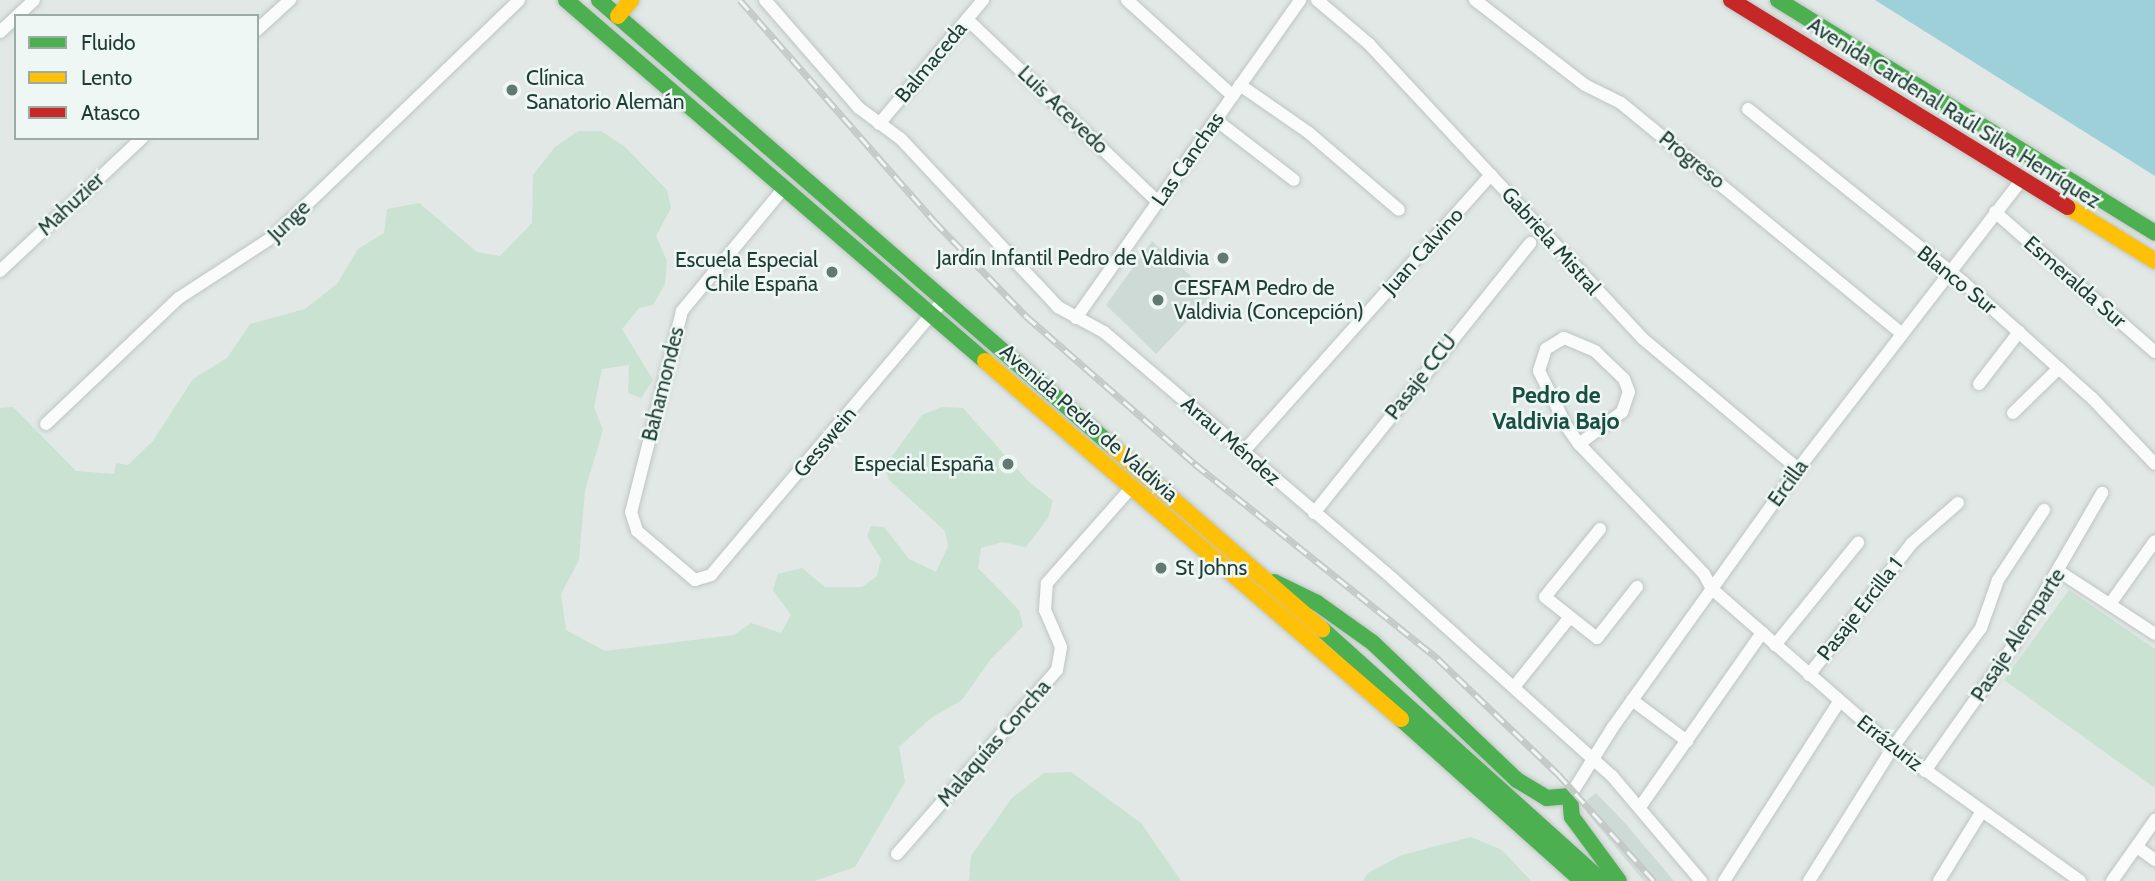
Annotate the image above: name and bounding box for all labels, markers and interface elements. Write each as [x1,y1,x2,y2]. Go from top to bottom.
street label: Avenida Cardenal Raúl Silva Henríquez [1803,12,2105,214]
legend [14,14,259,140]
street label: Balmaceda [890,16,972,108]
text: Fluido [81,30,136,55]
street label: Luis Acevedo [1012,61,1114,159]
text: Lento [81,65,132,90]
place label: Clínica Sanatorio Alemán [526,65,684,115]
marker: Clínica Sanatorio Alemán [504,82,520,98]
text: Atasco [81,100,140,125]
street label: Las Canchas [1147,107,1229,211]
street label: Progreso [1654,126,1730,194]
street label: Mahuzier [33,167,109,241]
street label: Gabriela Mistral [1496,182,1606,300]
street label: Junge [263,195,315,247]
street label: Juan Calvino [1377,202,1469,300]
street label: Esmeralda Sur [2019,231,2131,333]
street label: Blanco Sur [1912,240,2002,320]
place label: Jardín Infantil Pedro de Valdivia [937,245,1209,271]
place label: Escuela Especial Chile España [675,247,818,297]
marker: Jardín Infantil Pedro de Valdivia [1215,250,1231,266]
marker: Escuela Especial Chile España [824,264,840,280]
place label: CESFAM Pedro de Valdivia (Concepción) [1174,275,1364,325]
marker: CESFAM Pedro de Valdivia (Concepción) [1148,290,1168,310]
street label: Bahamondes [637,324,689,444]
street label: Pasaje CCU [1380,329,1462,425]
street label: Avenida Pedro de Valdivia [995,339,1183,507]
district label: Pedro de Valdivia Bajo [1492,381,1620,435]
street label: Arrau Méndez [1176,391,1286,491]
street label: Gesswein [788,402,862,482]
place label: Especial España [854,451,994,477]
street label: Ercilla [1763,455,1813,511]
marker: Especial España [1000,456,1016,472]
street label: Pasaje Ercilla 1 [1812,552,1908,666]
place label: St Johns [1175,555,1247,581]
marker: St Johns [1153,560,1169,576]
street label: Pasaje Alemparte [1966,564,2070,706]
street label: Malaquías Concha [932,674,1056,812]
street label: Errázuriz [1852,710,1928,776]

